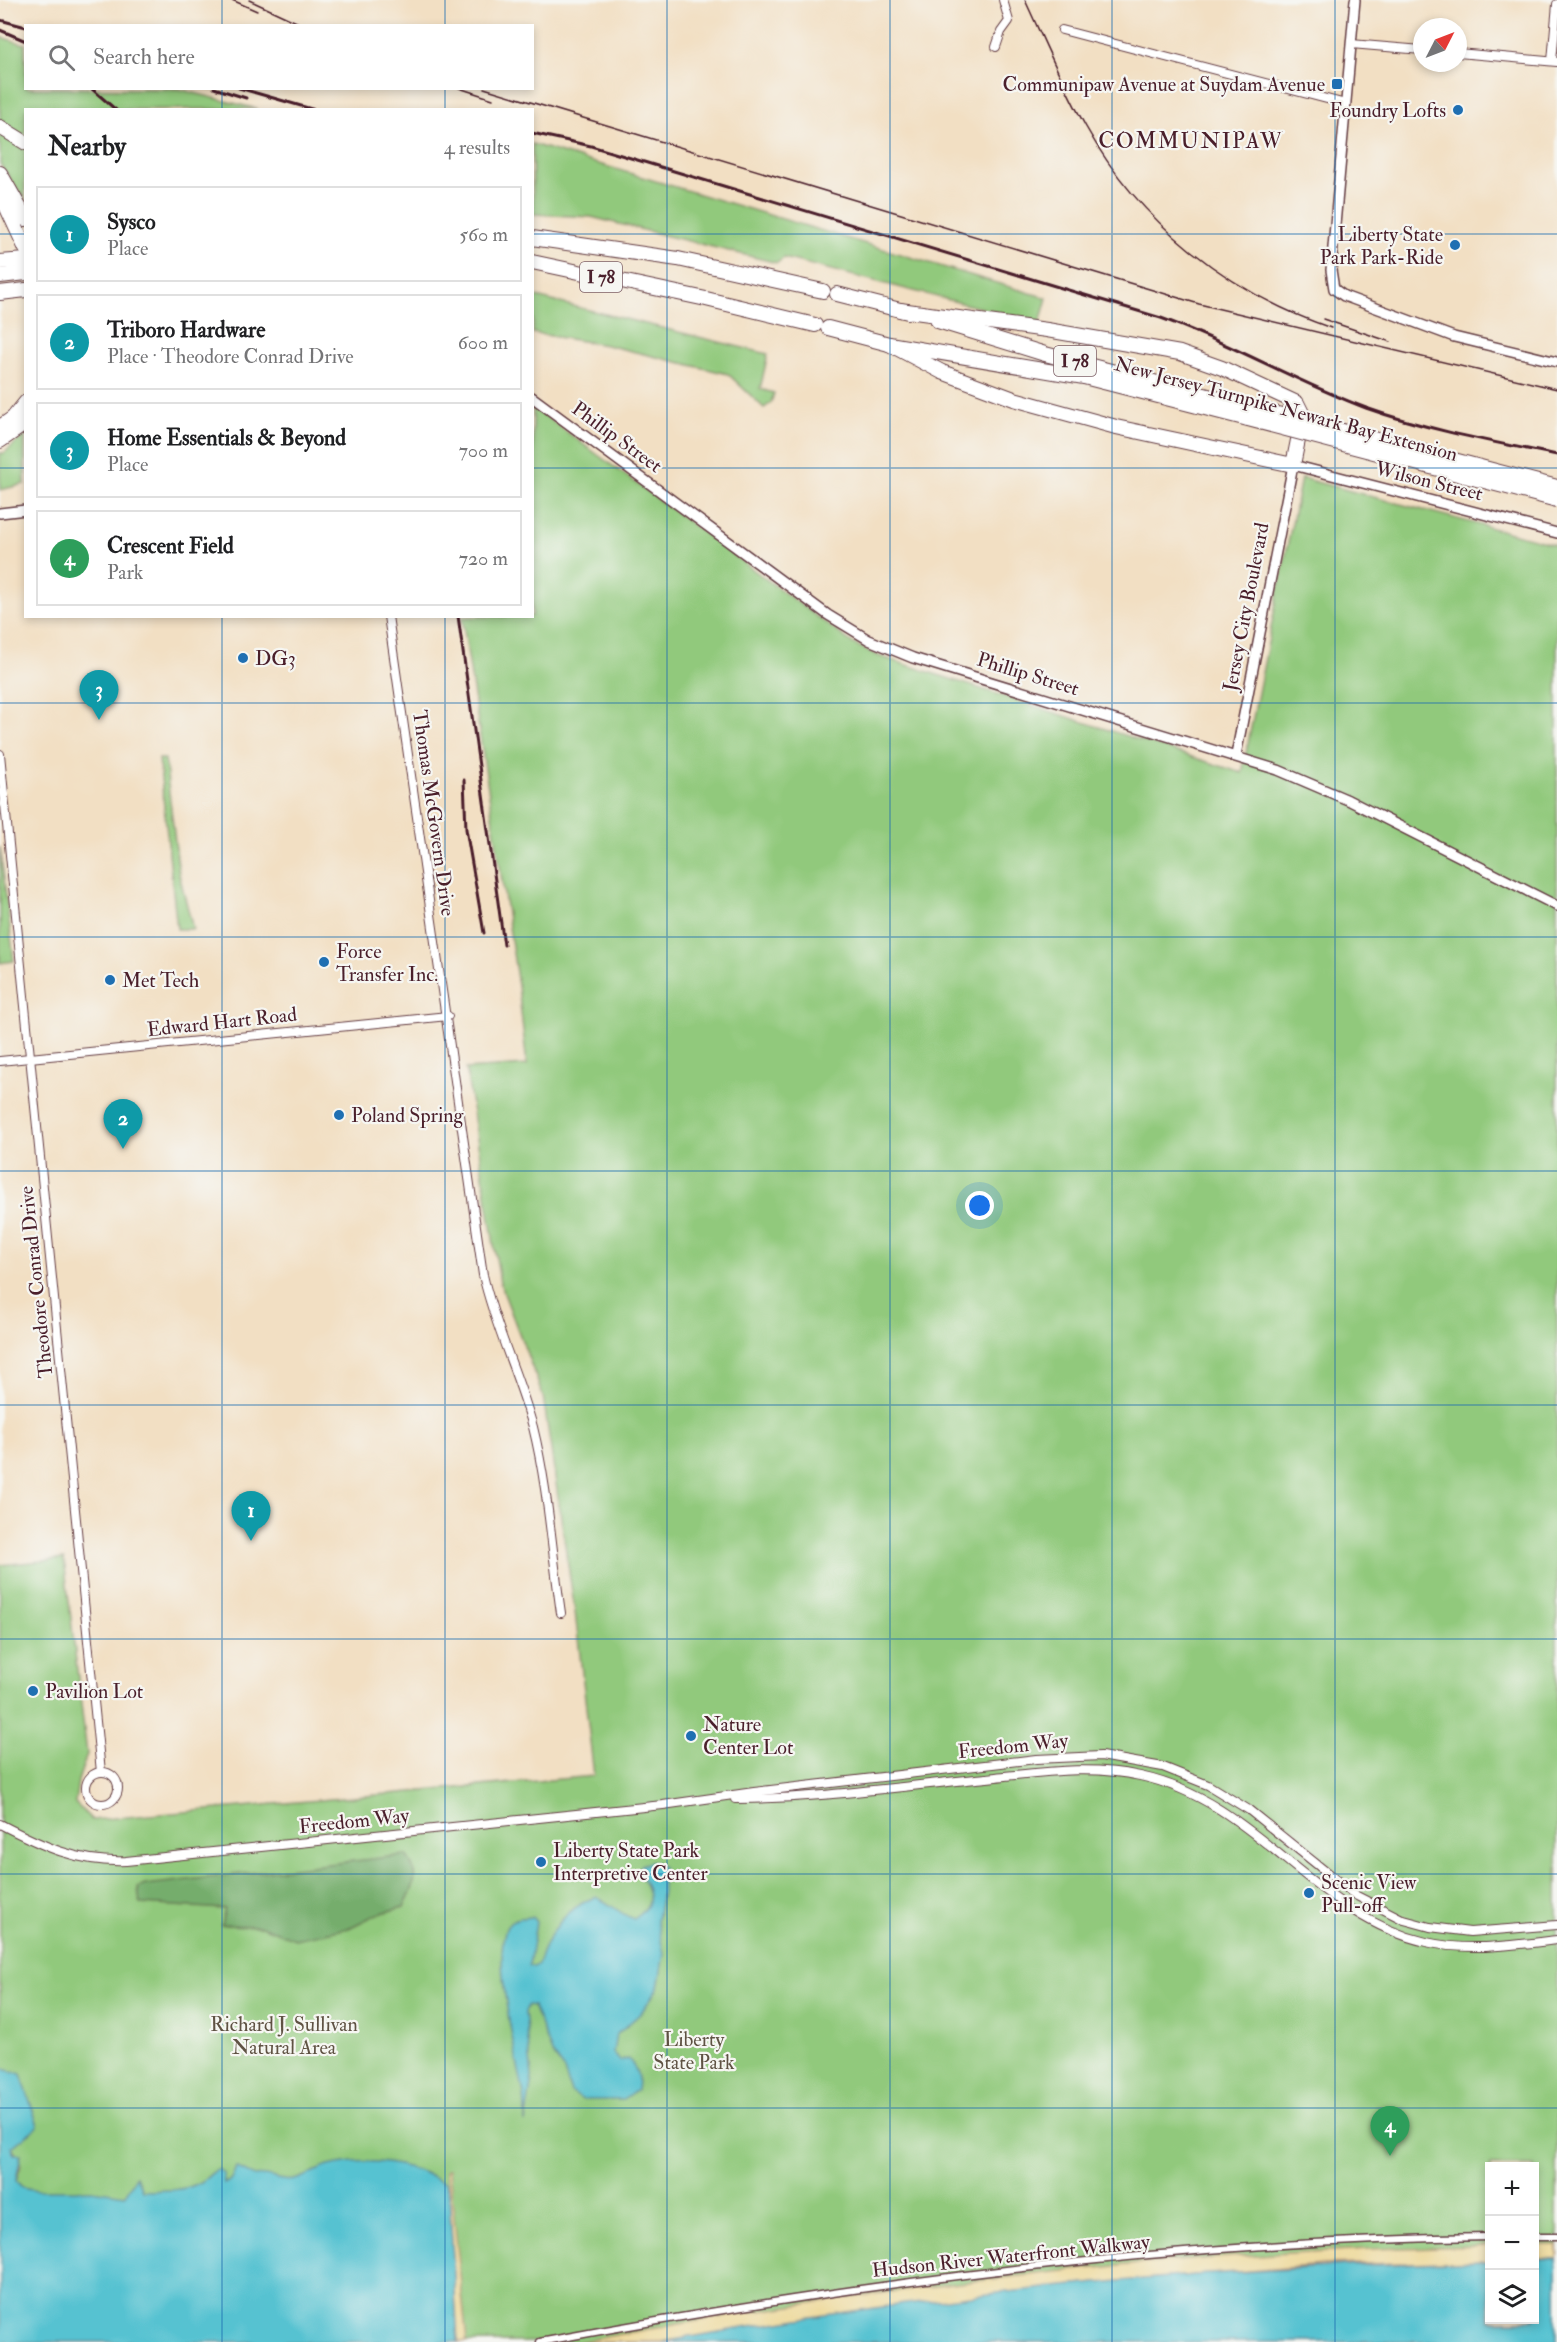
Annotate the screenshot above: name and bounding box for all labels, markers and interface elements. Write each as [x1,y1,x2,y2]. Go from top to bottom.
north arrow [1413,18,1467,72]
search box [24,24,534,90]
icon: search [45,41,78,74]
text: Search here [93,43,195,71]
place label: Communipaw Avenue at Suydam Avenue [1003,72,1325,98]
marker: Communipaw Avenue at Suydam Avenue [1330,77,1344,91]
place label: Foundry Lofts [1329,98,1446,123]
marker: Foundry Lofts [1451,103,1465,117]
district label: COMMUNIPAW [1098,127,1284,155]
text: Nearby [48,131,126,163]
text: 4 results [444,135,510,160]
text: Sysco [107,208,156,236]
text: 1 [66,222,73,247]
text: 560 m [459,222,508,247]
place label: Liberty State Park Park-Ride [1320,222,1443,270]
text: Place [107,236,148,261]
marker: Liberty State Park Park-Ride [1448,238,1462,252]
road number: I 78 [580,262,622,292]
text: Triboro Hardware [107,316,265,344]
text: 2 [64,330,75,355]
text: 600 m [458,330,508,355]
text: Place · Theodore Conrad Drive [107,344,354,369]
road number: I 78 [1054,346,1096,376]
street label: New Jersey Turnpike Newark Bay Extension [1111,351,1460,468]
street label: Phillip Street [566,396,667,479]
text: Home Essentials & Beyond [107,424,346,452]
text: 3 [66,438,73,463]
text: 700 m [459,438,508,463]
text: Place [107,452,148,477]
street label: Wilson Street [1372,455,1486,507]
street label: Jersey City Boulevard [1217,520,1275,694]
text: Crescent Field [107,532,234,560]
text: 4 [64,546,75,571]
text: 720 m [459,546,508,571]
text: Park [107,560,143,585]
place label: DG3 [255,646,296,671]
street label: Phillip Street [974,647,1083,702]
marker: DG3 [236,651,250,665]
pin: 3 [80,670,118,720]
street label: Thomas McGovern Drive [407,708,461,918]
place label: Force Transfer Inc. [336,939,438,987]
marker: Force Transfer Inc. [317,955,331,969]
place label: Met Tech [122,968,200,993]
marker: Met Tech [103,973,117,987]
street label: Edward Hart Road [146,1002,298,1042]
pin: 2 [104,1100,142,1149]
place label: Poland Spring [351,1103,465,1129]
marker: Poland Spring [332,1108,346,1122]
street label: Theodore Conrad Drive [13,1185,59,1379]
your location [965,1191,994,1220]
pin: 1 [232,1492,270,1541]
place label: Pavilion Lot [45,1679,144,1704]
marker: Pavilion Lot [26,1684,40,1698]
place label: Nature Center Lot [703,1712,794,1760]
street label: Freedom Way [957,1728,1071,1764]
marker: Nature Center Lot [684,1729,698,1743]
street label: Freedom Way [298,1803,412,1839]
place label: Liberty State Park Interpretive Center [553,1838,708,1887]
marker: Liberty State Park Interpretive Center [534,1855,548,1869]
place label: Scenic View Pull-off [1321,1870,1417,1918]
marker: Scenic View Pull-off [1302,1886,1316,1900]
park label: Richard J. Sullivan Natural Area [210,2012,358,2060]
park label: Liberty State Park [653,2027,735,2075]
pin: 4 [1370,2106,1410,2156]
map controls [1485,2162,1539,2324]
button: + [1485,2162,1539,2216]
button: − [1485,2216,1539,2270]
street label: Hudson River Waterfront Walkway [871,2229,1152,2283]
button: layers [1485,2270,1539,2324]

